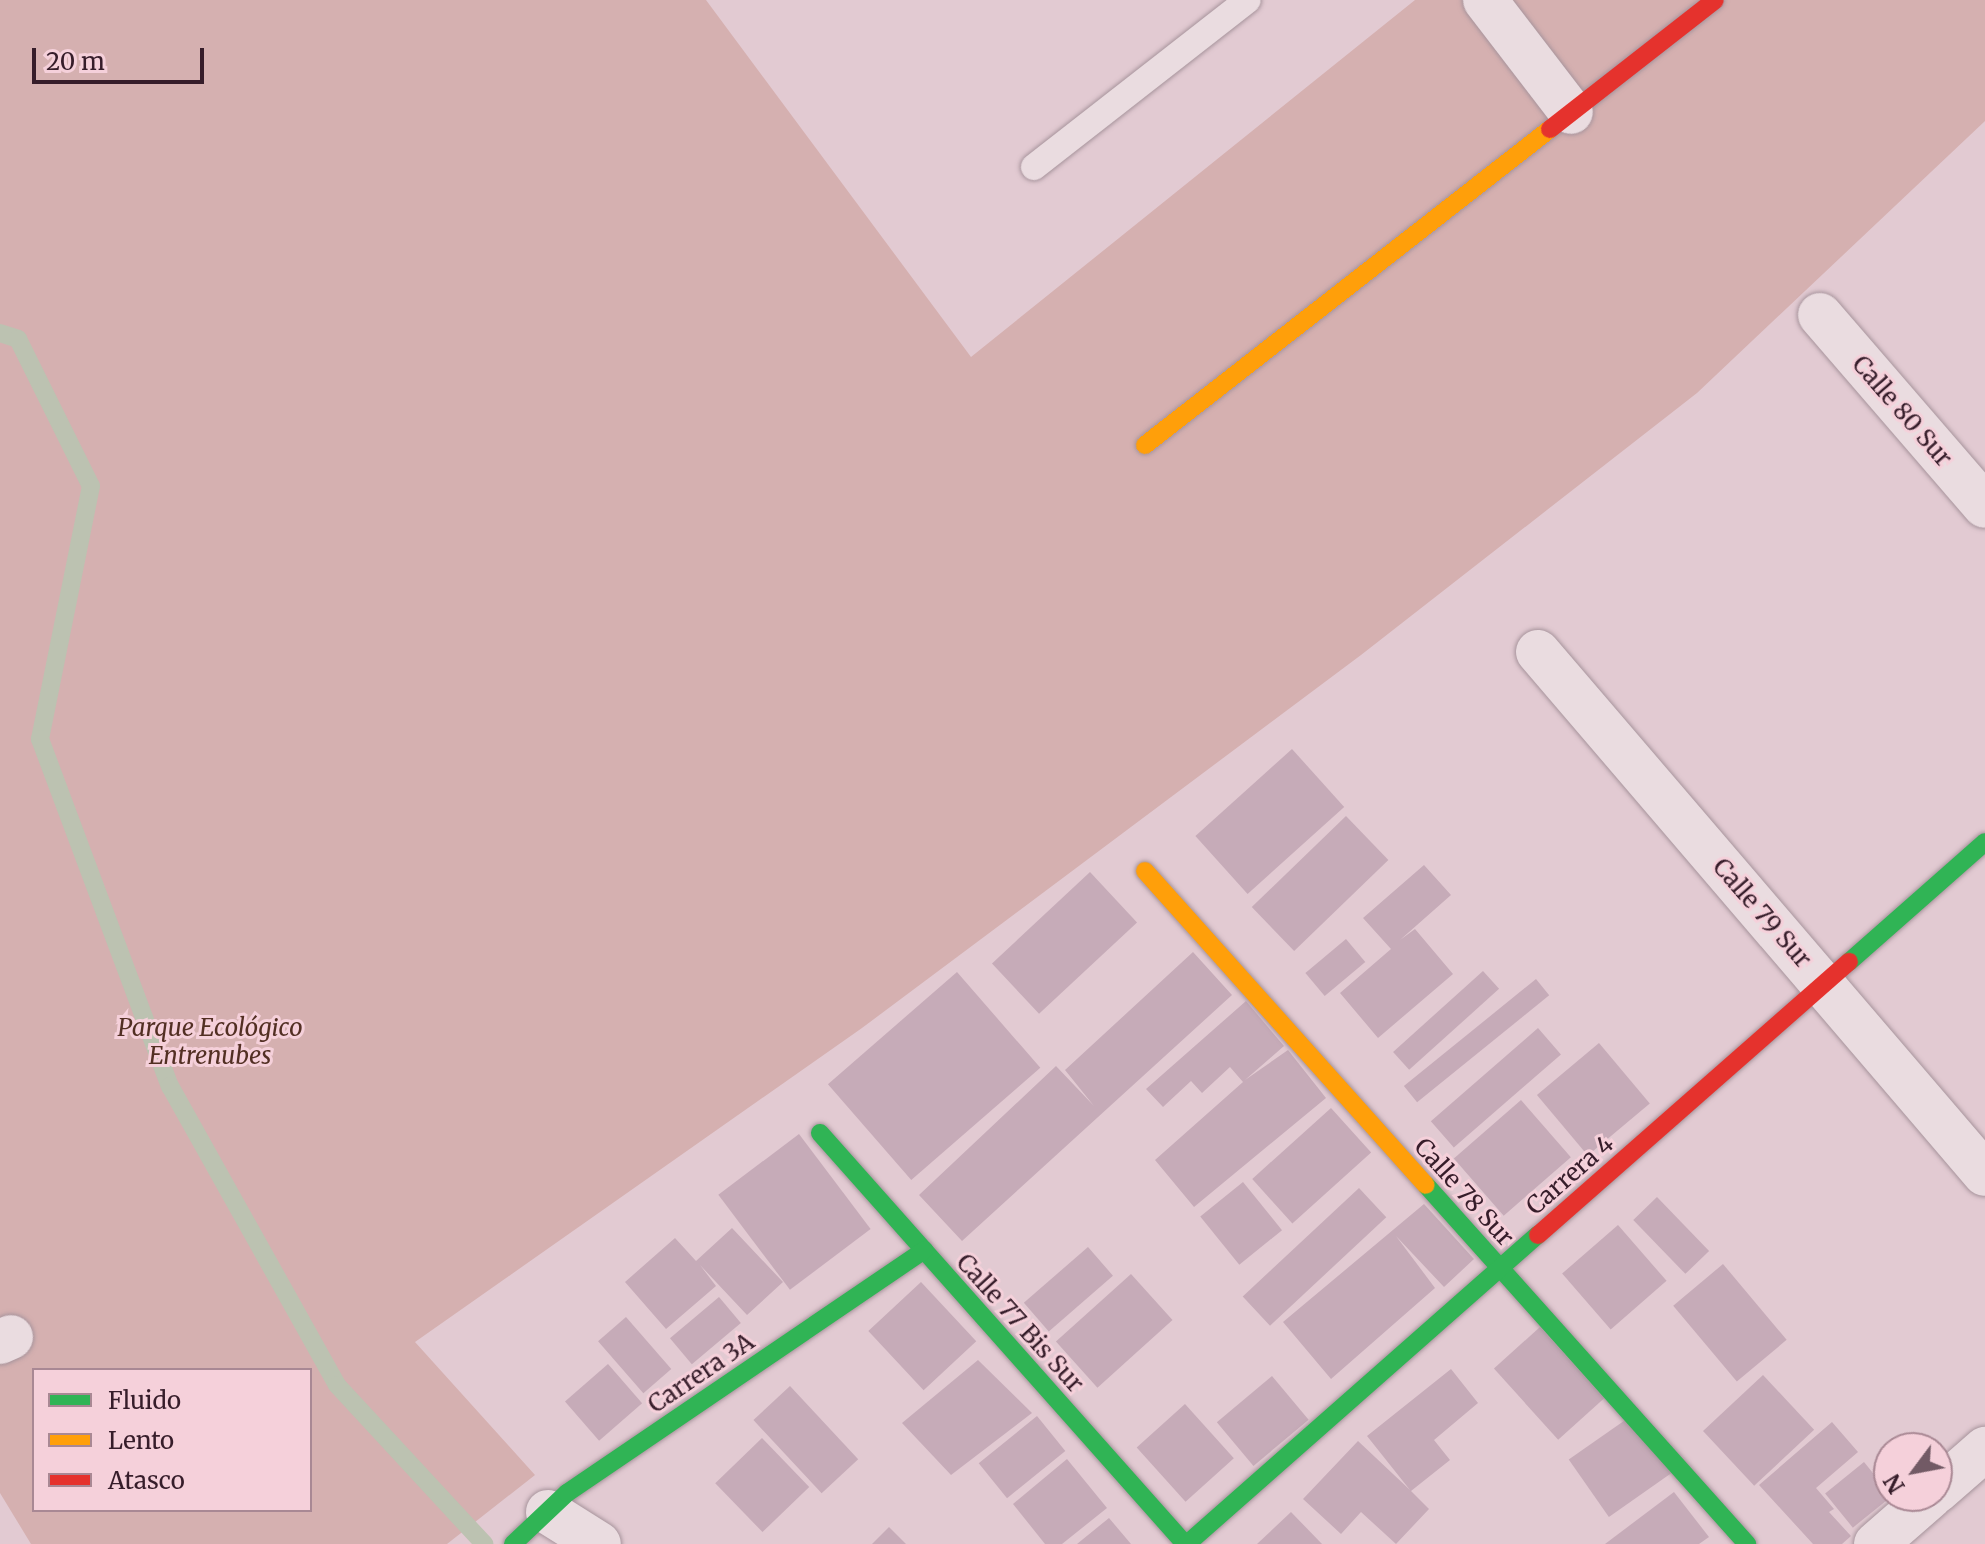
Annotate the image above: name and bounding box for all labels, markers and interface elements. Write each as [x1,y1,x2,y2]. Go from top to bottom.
scale bar [36,32,208,82]
text: 20 m [46,46,105,77]
street label: Calle 80 Sur [1846,350,1958,472]
street label: Calle 79 Sur [1707,853,1817,973]
park label: Parque Ecológico Entrenubes [117,1014,303,1070]
street label: Carrera 4 [1520,1129,1620,1221]
street label: Calle 78 Sur [1408,1132,1520,1252]
street label: Calle 77 Bis Sur [950,1248,1090,1398]
street label: Carrera 3A [643,1327,759,1419]
legend [32,1368,312,1512]
text: Fluido [108,1385,181,1416]
text: Lento [108,1425,174,1456]
north arrow [1873,1432,1953,1512]
text: Atasco [108,1465,185,1496]
text: N [1878,1469,1911,1498]

